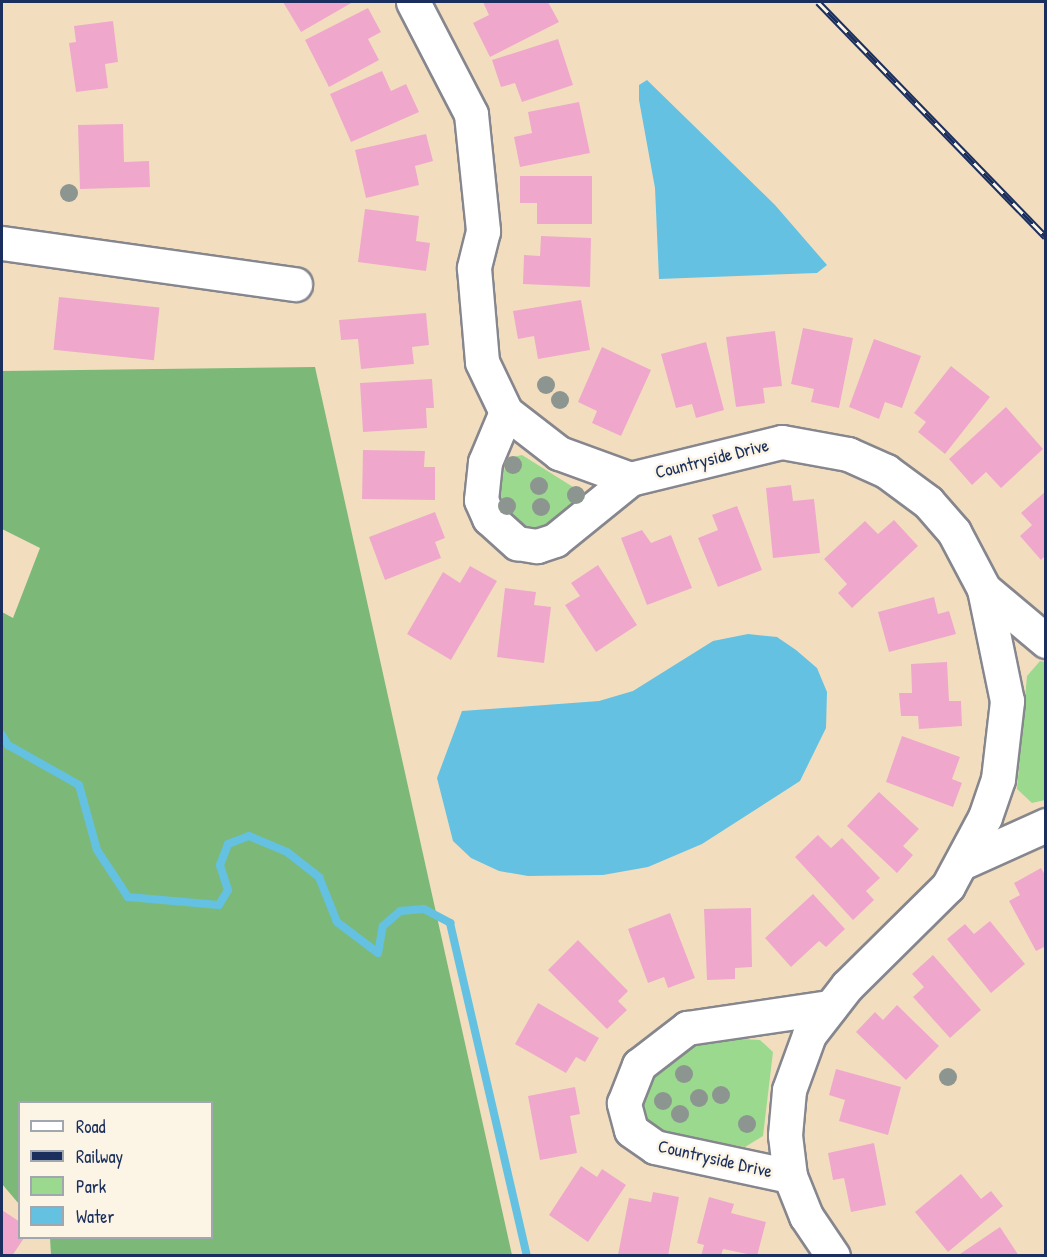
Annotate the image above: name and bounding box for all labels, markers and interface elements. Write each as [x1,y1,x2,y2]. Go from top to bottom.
street label: Countryside Drive [653,434,771,484]
legend [18,1101,213,1239]
text: Road [76,1114,106,1139]
street label: Countryside Drive [656,1135,774,1183]
text: Railway [76,1144,123,1169]
text: Park [76,1174,106,1199]
text: Water [76,1204,114,1229]

